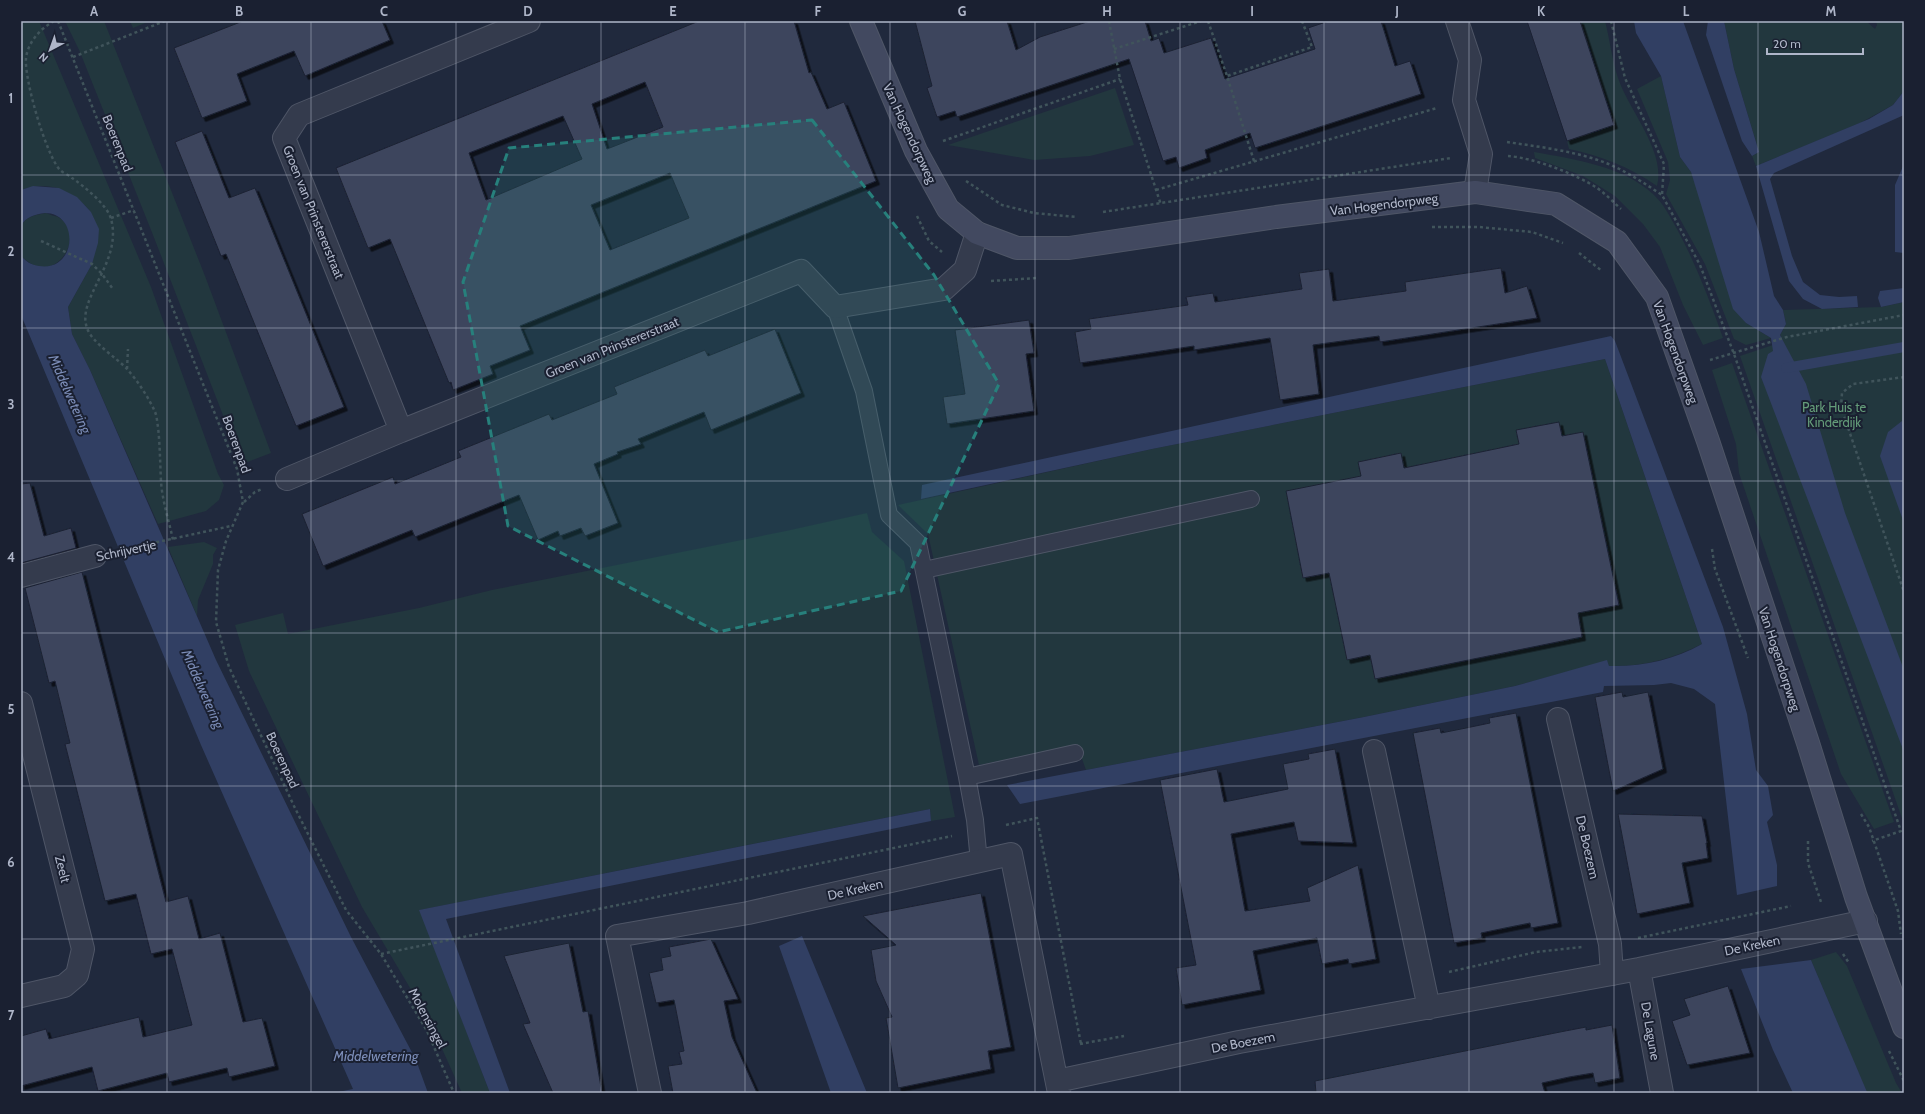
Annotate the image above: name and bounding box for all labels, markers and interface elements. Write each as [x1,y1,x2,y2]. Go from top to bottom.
text: A [90,3,99,19]
text: B [235,3,243,19]
text: C [380,3,388,19]
text: D [523,3,533,19]
text: E [669,3,677,19]
text: F [815,3,822,19]
text: G [958,3,967,19]
text: H [1102,3,1112,19]
text: I [1250,3,1254,19]
text: J [1394,3,1399,19]
text: K [1537,3,1546,19]
text: L [1683,3,1690,19]
text: M [1826,3,1837,19]
north arrow [30,30,70,70]
scale bar [1767,30,1863,56]
text: 20 m [1773,36,1801,51]
text: N [36,50,51,65]
street label: Van Hogendorpweg [880,80,940,186]
text: 1 [9,90,13,106]
street label: Boerenpad [99,112,137,174]
street label: Groen van Prinstererstraat [280,143,348,282]
street label: Van Hogendorpweg [1329,189,1439,219]
text: 2 [8,243,15,259]
street label: Van Hogendorpweg [1650,298,1702,406]
street label: Groen van Prinstererstraat [543,313,682,381]
water label: Middelwetering [44,351,96,437]
text: 3 [7,396,15,412]
park label: Park Huis te Kinderdijk [1802,399,1866,431]
street label: Boerenpad [219,413,255,475]
street label: Schrijvertje [95,536,158,565]
text: 4 [7,549,15,565]
street label: Van Hogendorpweg [1756,605,1805,714]
water label: Middelwetering [177,646,229,732]
text: 5 [8,701,15,717]
street label: Boerenpad [263,729,303,791]
street label: De Boezem [1573,814,1603,880]
text: 6 [7,854,15,870]
street label: Zeelt [52,854,74,885]
street label: De Kreken [826,875,884,903]
street label: De Kreken [1723,931,1781,959]
street label: Molensingel [405,985,451,1051]
street label: De Lagune [1638,1001,1664,1062]
text: 7 [8,1007,15,1023]
street label: De Boezem [1210,1028,1276,1056]
water label: Middelwetering [333,1047,419,1065]

